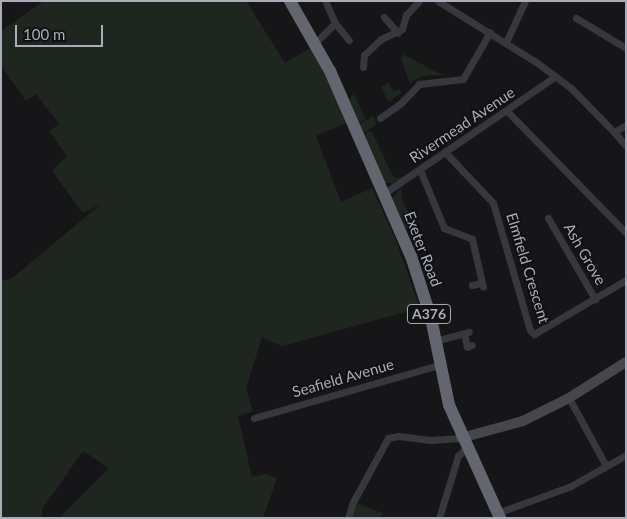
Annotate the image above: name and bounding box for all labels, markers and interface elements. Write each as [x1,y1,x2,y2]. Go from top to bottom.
scale bar [18,15,105,47]
text: 100 m [23,25,65,43]
street label: Rivermead Avenue [406,83,518,167]
street label: Exeter Road [400,209,446,289]
street label: Elmfield Crescent [503,210,553,326]
street label: Ash Grove [560,220,610,288]
road number: A376 [406,302,452,326]
street label: Seafield Avenue [290,355,396,401]

